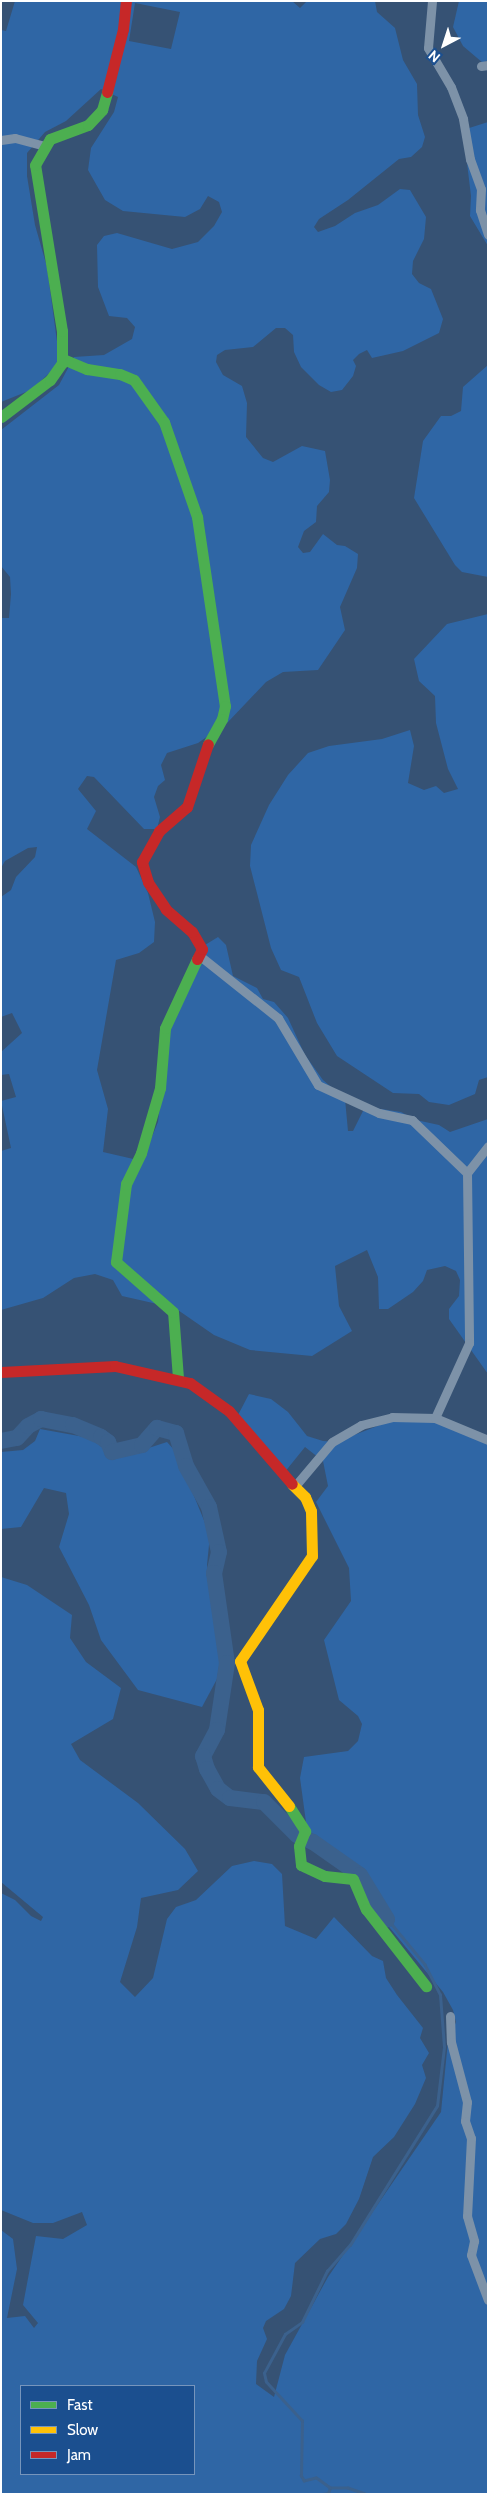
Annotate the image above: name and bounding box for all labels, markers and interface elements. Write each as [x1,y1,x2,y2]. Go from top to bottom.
north arrow [419,20,469,70]
text: N [425,46,444,67]
legend [20,2385,195,2475]
text: Fast [67,2396,92,2414]
text: Slow [67,2421,98,2439]
text: Jam [67,2446,91,2464]

